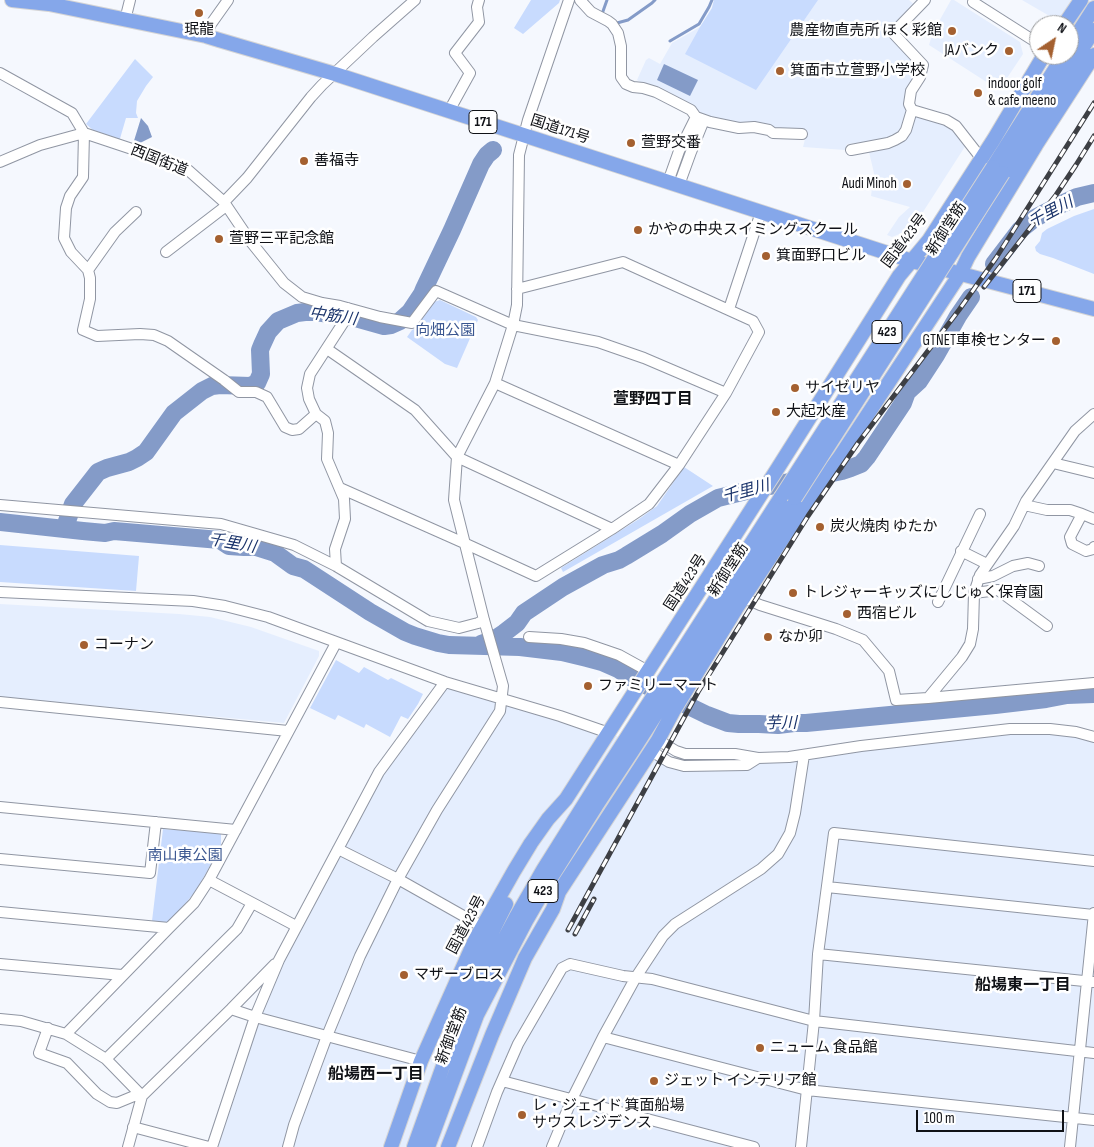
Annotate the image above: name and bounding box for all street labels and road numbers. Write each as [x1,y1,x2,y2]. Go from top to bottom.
road number: 171 [469,110,497,134]
street label: 国道171号 [528,112,592,148]
street label: 西国街道 [128,141,190,181]
street label: 新御堂筋 [923,199,971,259]
street label: 国道423号 [879,210,931,272]
road number: 171 [1013,280,1041,302]
road number: 423 [872,321,902,344]
street label: 新御堂筋 [705,540,753,600]
street label: 国道423号 [661,551,711,615]
road number: 423 [528,879,558,902]
street label: 国道423号 [444,893,490,957]
street label: 新御堂筋 [433,1005,471,1067]

